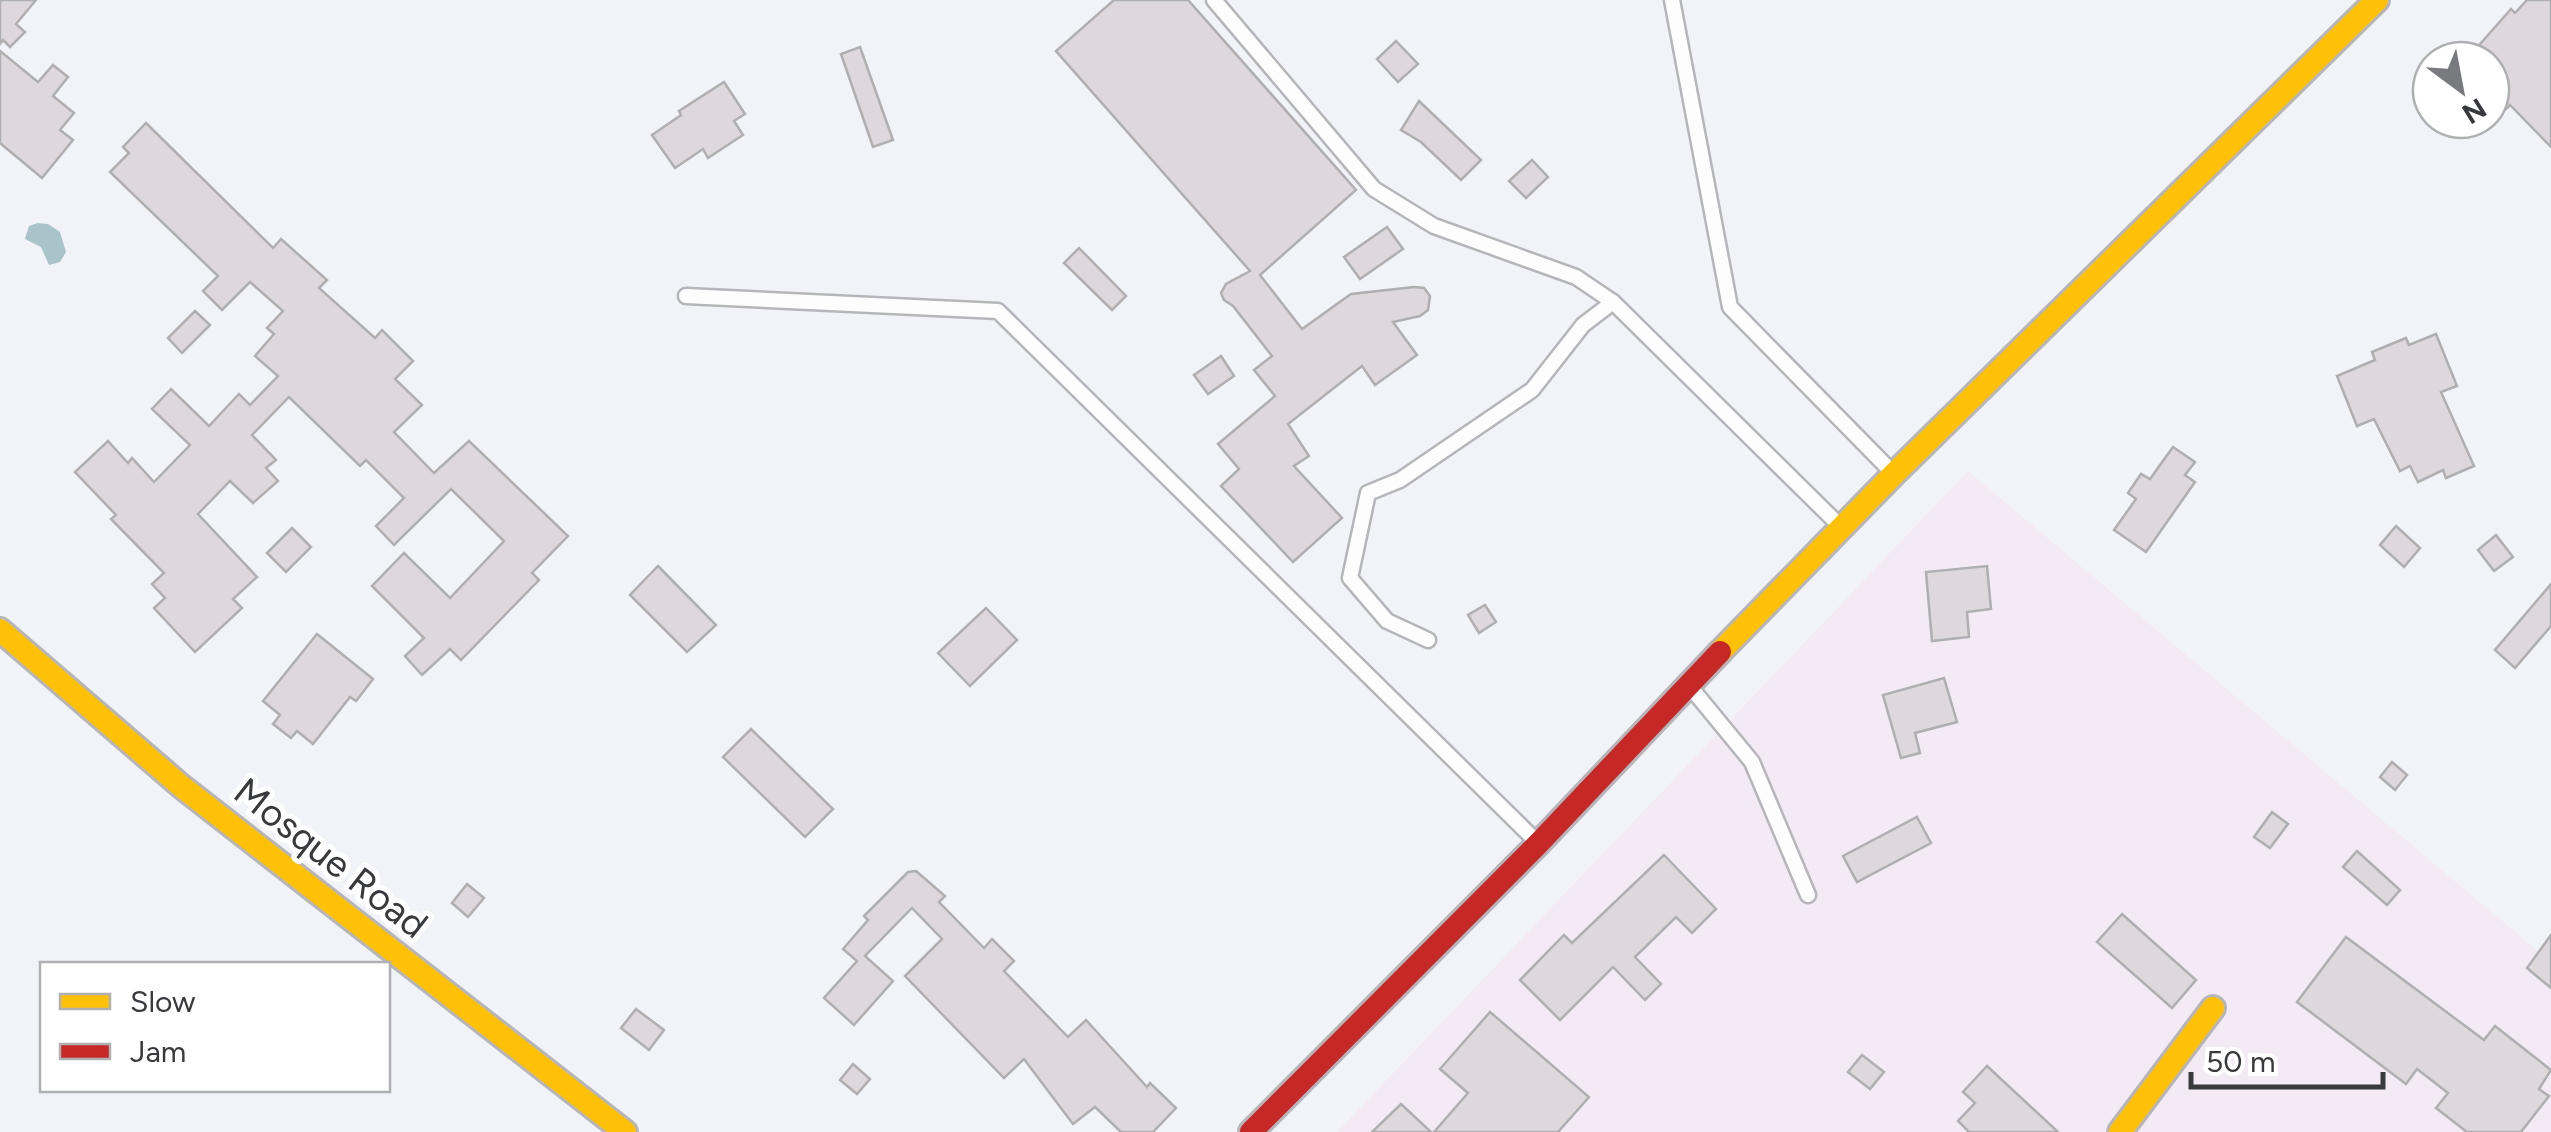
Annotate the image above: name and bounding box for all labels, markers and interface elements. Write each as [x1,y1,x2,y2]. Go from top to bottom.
north arrow [2411,40,2511,140]
text: N [2456,91,2492,131]
street label: Mosque Road [225,768,437,948]
legend [40,962,390,1092]
text: Slow [130,983,196,1020]
scale bar [2191,1027,2384,1089]
text: Jam [130,1033,186,1070]
text: 50 m [2206,1043,2275,1080]

